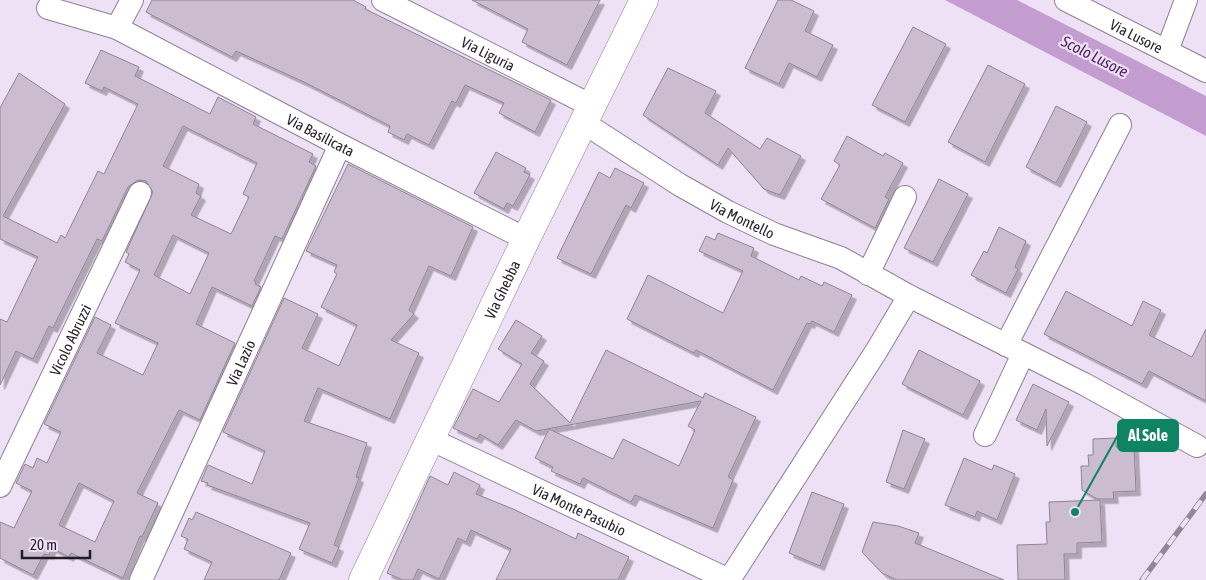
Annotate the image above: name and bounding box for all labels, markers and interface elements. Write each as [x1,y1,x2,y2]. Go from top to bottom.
street label: Via Lusore [1107,15,1166,56]
water label: Scolo Lusore [1058,31,1131,80]
street label: Via Liguria [459,33,518,74]
street label: Via Basilicata [284,110,357,159]
street label: Via Montello [707,195,777,242]
street label: Via Ghebba [481,257,523,322]
street label: Vicolo Abruzzi [46,302,94,378]
street label: Via Lazio [223,337,258,388]
callout: Al Sole [1118,420,1178,451]
text: Al Sole [1127,426,1168,444]
street label: Via Monte Pasubio [530,480,629,539]
scale bar [22,528,90,560]
text: 20 m [30,536,57,553]

